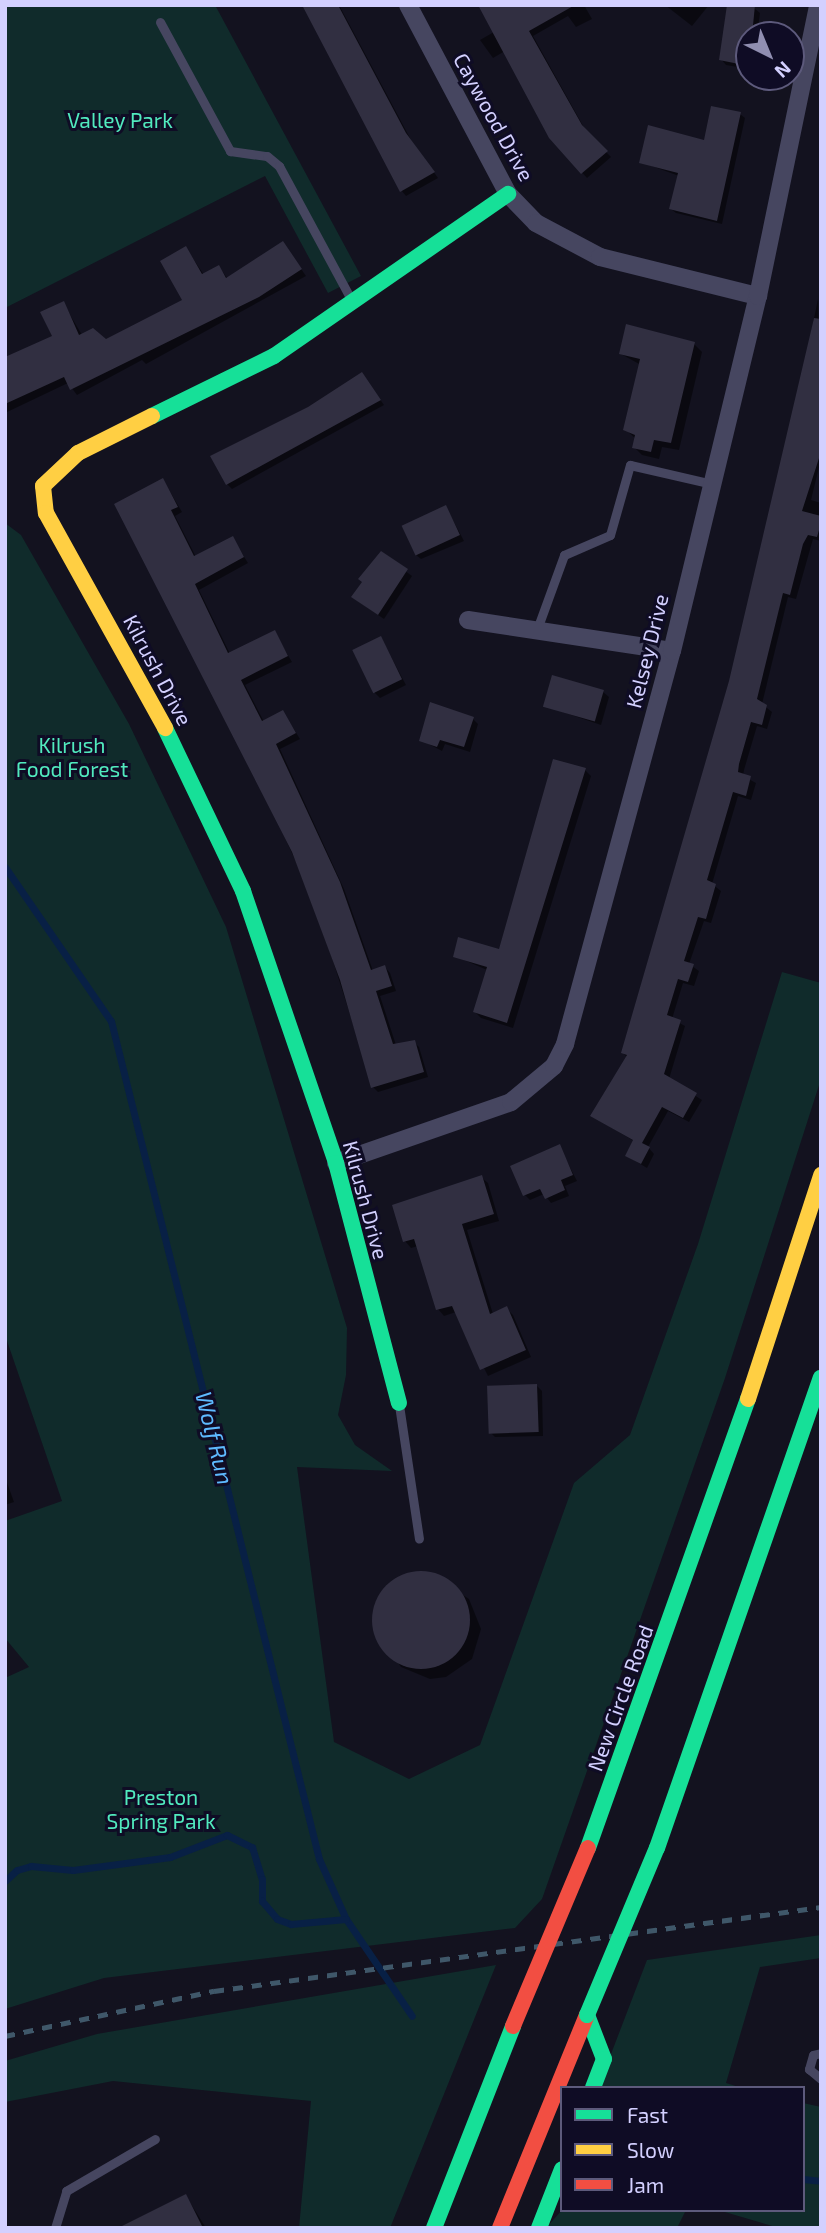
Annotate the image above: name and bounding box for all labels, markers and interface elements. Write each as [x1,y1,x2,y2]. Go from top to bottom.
north arrow [735,21,805,91]
street label: Caywood Drive [448,49,540,185]
text: N [770,57,796,83]
park label: Valley Park [67,107,173,133]
street label: Kelsey Drive [621,591,673,711]
street label: Kilrush Drive [118,610,198,730]
park label: Kilrush Food Forest [16,732,128,782]
street label: Kilrush Drive [338,1138,394,1262]
water label: Wolf Run [190,1388,240,1488]
street label: New Circle Road [582,1621,658,1775]
park label: Preston Spring Park [106,1784,216,1834]
legend [560,2086,805,2212]
text: Fast [627,2102,668,2127]
text: Slow [627,2137,674,2162]
text: Jam [627,2172,664,2197]

